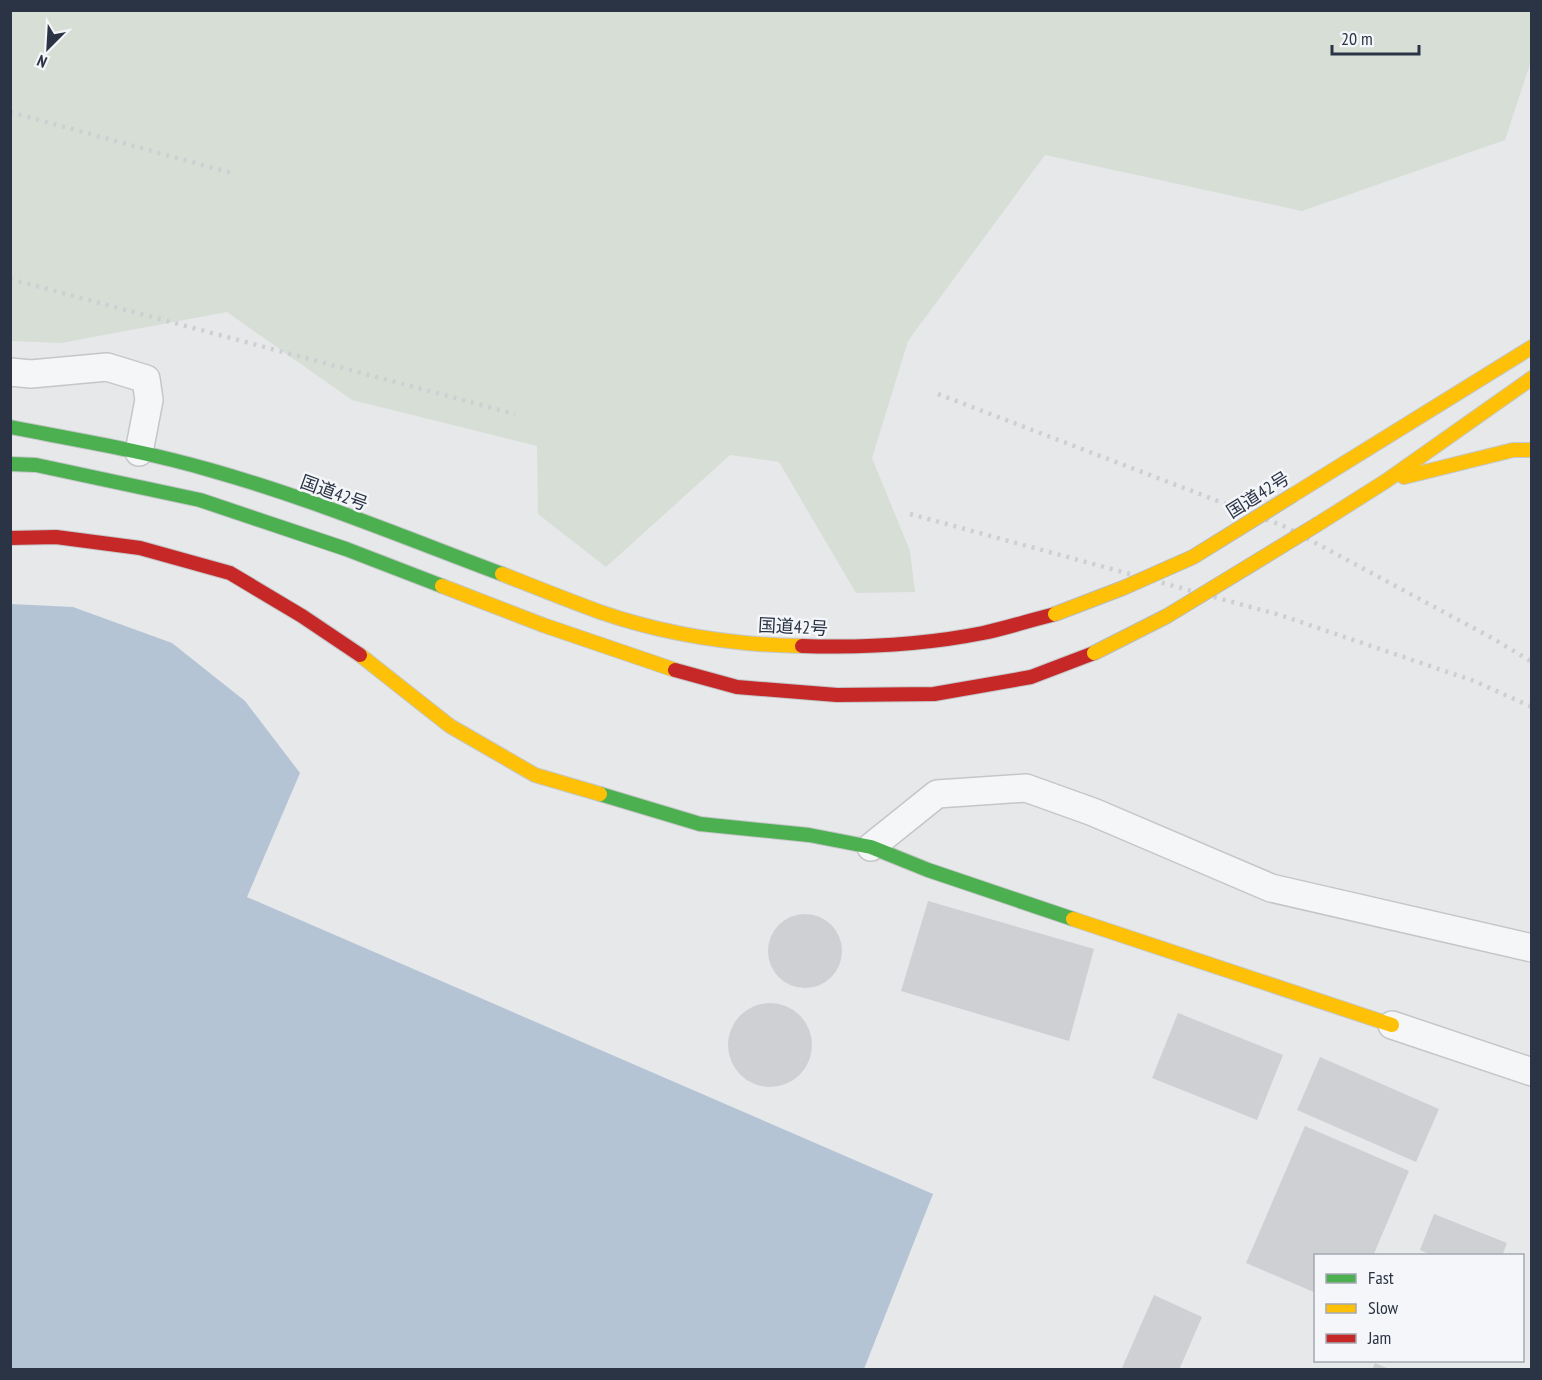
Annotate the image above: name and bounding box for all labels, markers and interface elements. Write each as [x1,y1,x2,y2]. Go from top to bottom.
north arrow [18,18,78,78]
scale bar [1332,18,1419,56]
text: 20 m [1341,27,1373,50]
text: N [34,51,50,73]
street label: 国道42号 [1222,466,1294,523]
street label: 国道42号 [297,470,371,515]
street label: 国道42号 [757,613,829,640]
legend [1314,1254,1524,1362]
text: Fast [1368,1266,1394,1289]
text: Slow [1368,1296,1399,1319]
text: Jam [1367,1326,1391,1349]

